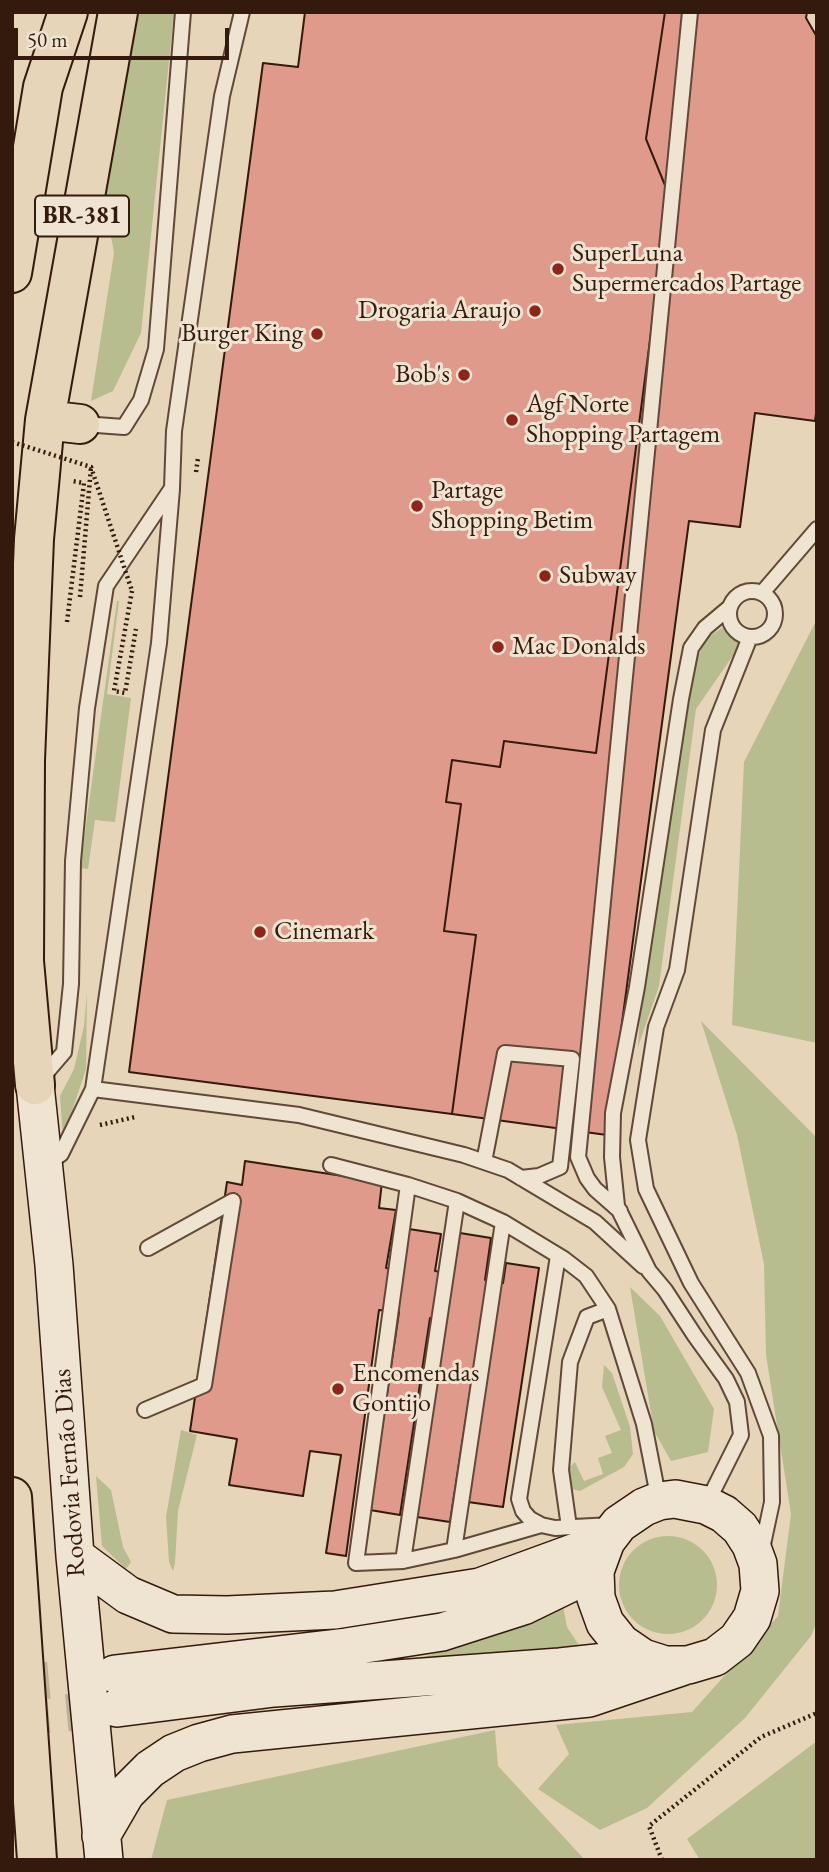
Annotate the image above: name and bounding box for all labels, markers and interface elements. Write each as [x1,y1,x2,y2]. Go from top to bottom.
scale bar [18,14,233,58]
text: 50 m [27,26,68,53]
road number: BR-381 [35,196,129,236]
place label: SuperLuna Supermercados Partage [572,238,801,300]
marker: SuperLuna Supermercados Partage [550,261,566,277]
place label: Drogaria Araujo [358,295,521,327]
marker: Drogaria Araujo [527,303,543,319]
place label: Burger King [181,318,303,350]
marker: Burger King [309,326,325,342]
place label: Bob's [395,359,450,391]
marker: Bob's [456,367,472,383]
place label: Agf Norte Shopping Partagem [526,389,720,450]
marker: Agf Norte Shopping Partagem [504,412,520,428]
place label: Partage Shopping Betim [431,475,593,536]
marker: Partage Shopping Betim [409,498,425,514]
place label: Subway [559,560,637,592]
marker: Subway [537,568,553,584]
place label: Mac Donalds [512,631,645,663]
marker: Mac Donalds [490,639,506,655]
place label: Cinemark [274,916,374,948]
marker: Cinemark [252,924,268,940]
place label: Encomendas Gontijo [352,1358,479,1420]
street label: Rodovia Fernão Dias [47,1368,93,1578]
marker: Encomendas Gontijo [330,1381,346,1397]

